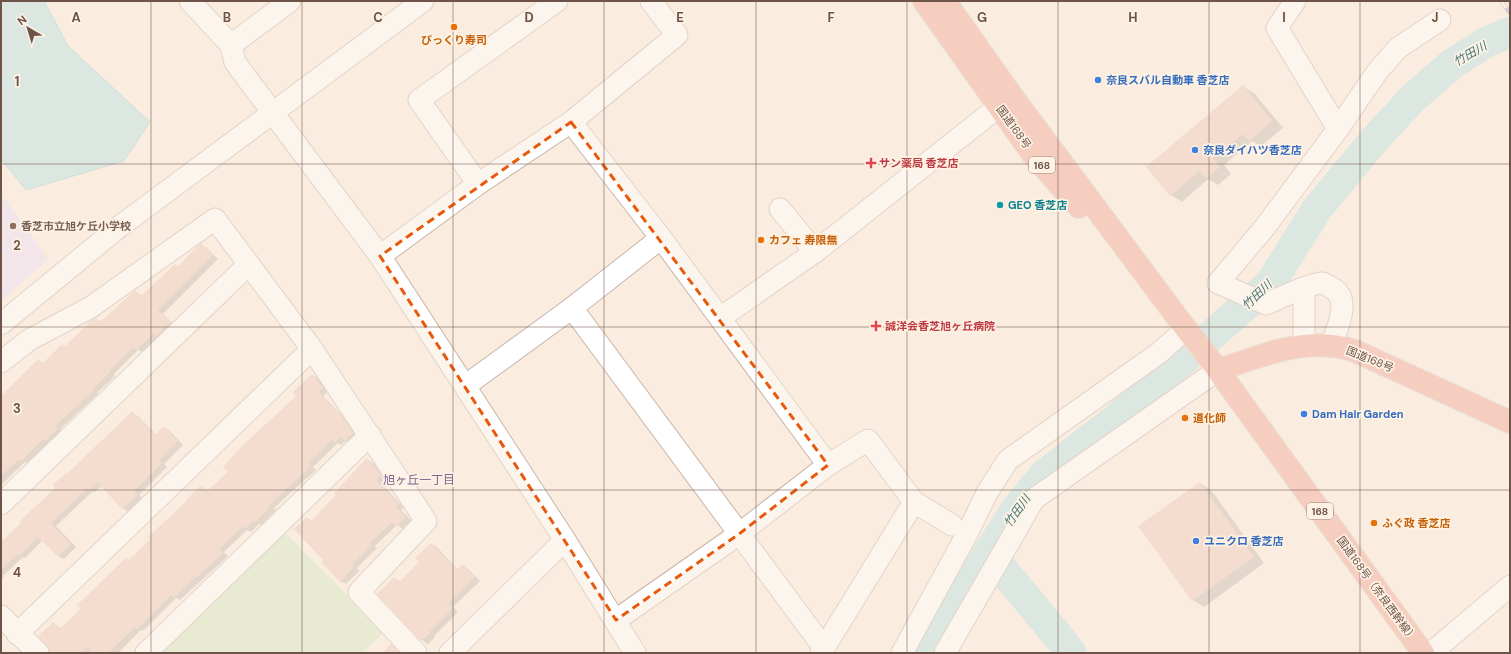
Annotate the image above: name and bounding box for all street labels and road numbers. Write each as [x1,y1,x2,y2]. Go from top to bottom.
street label: 国道168号 [994,103,1034,151]
road number: 168 [1029,157,1055,173]
street label: 国道168号 [1344,343,1396,375]
road number: 168 [1307,503,1333,519]
street label: 国道168号（奈良西幹線） [1334,534,1420,644]

